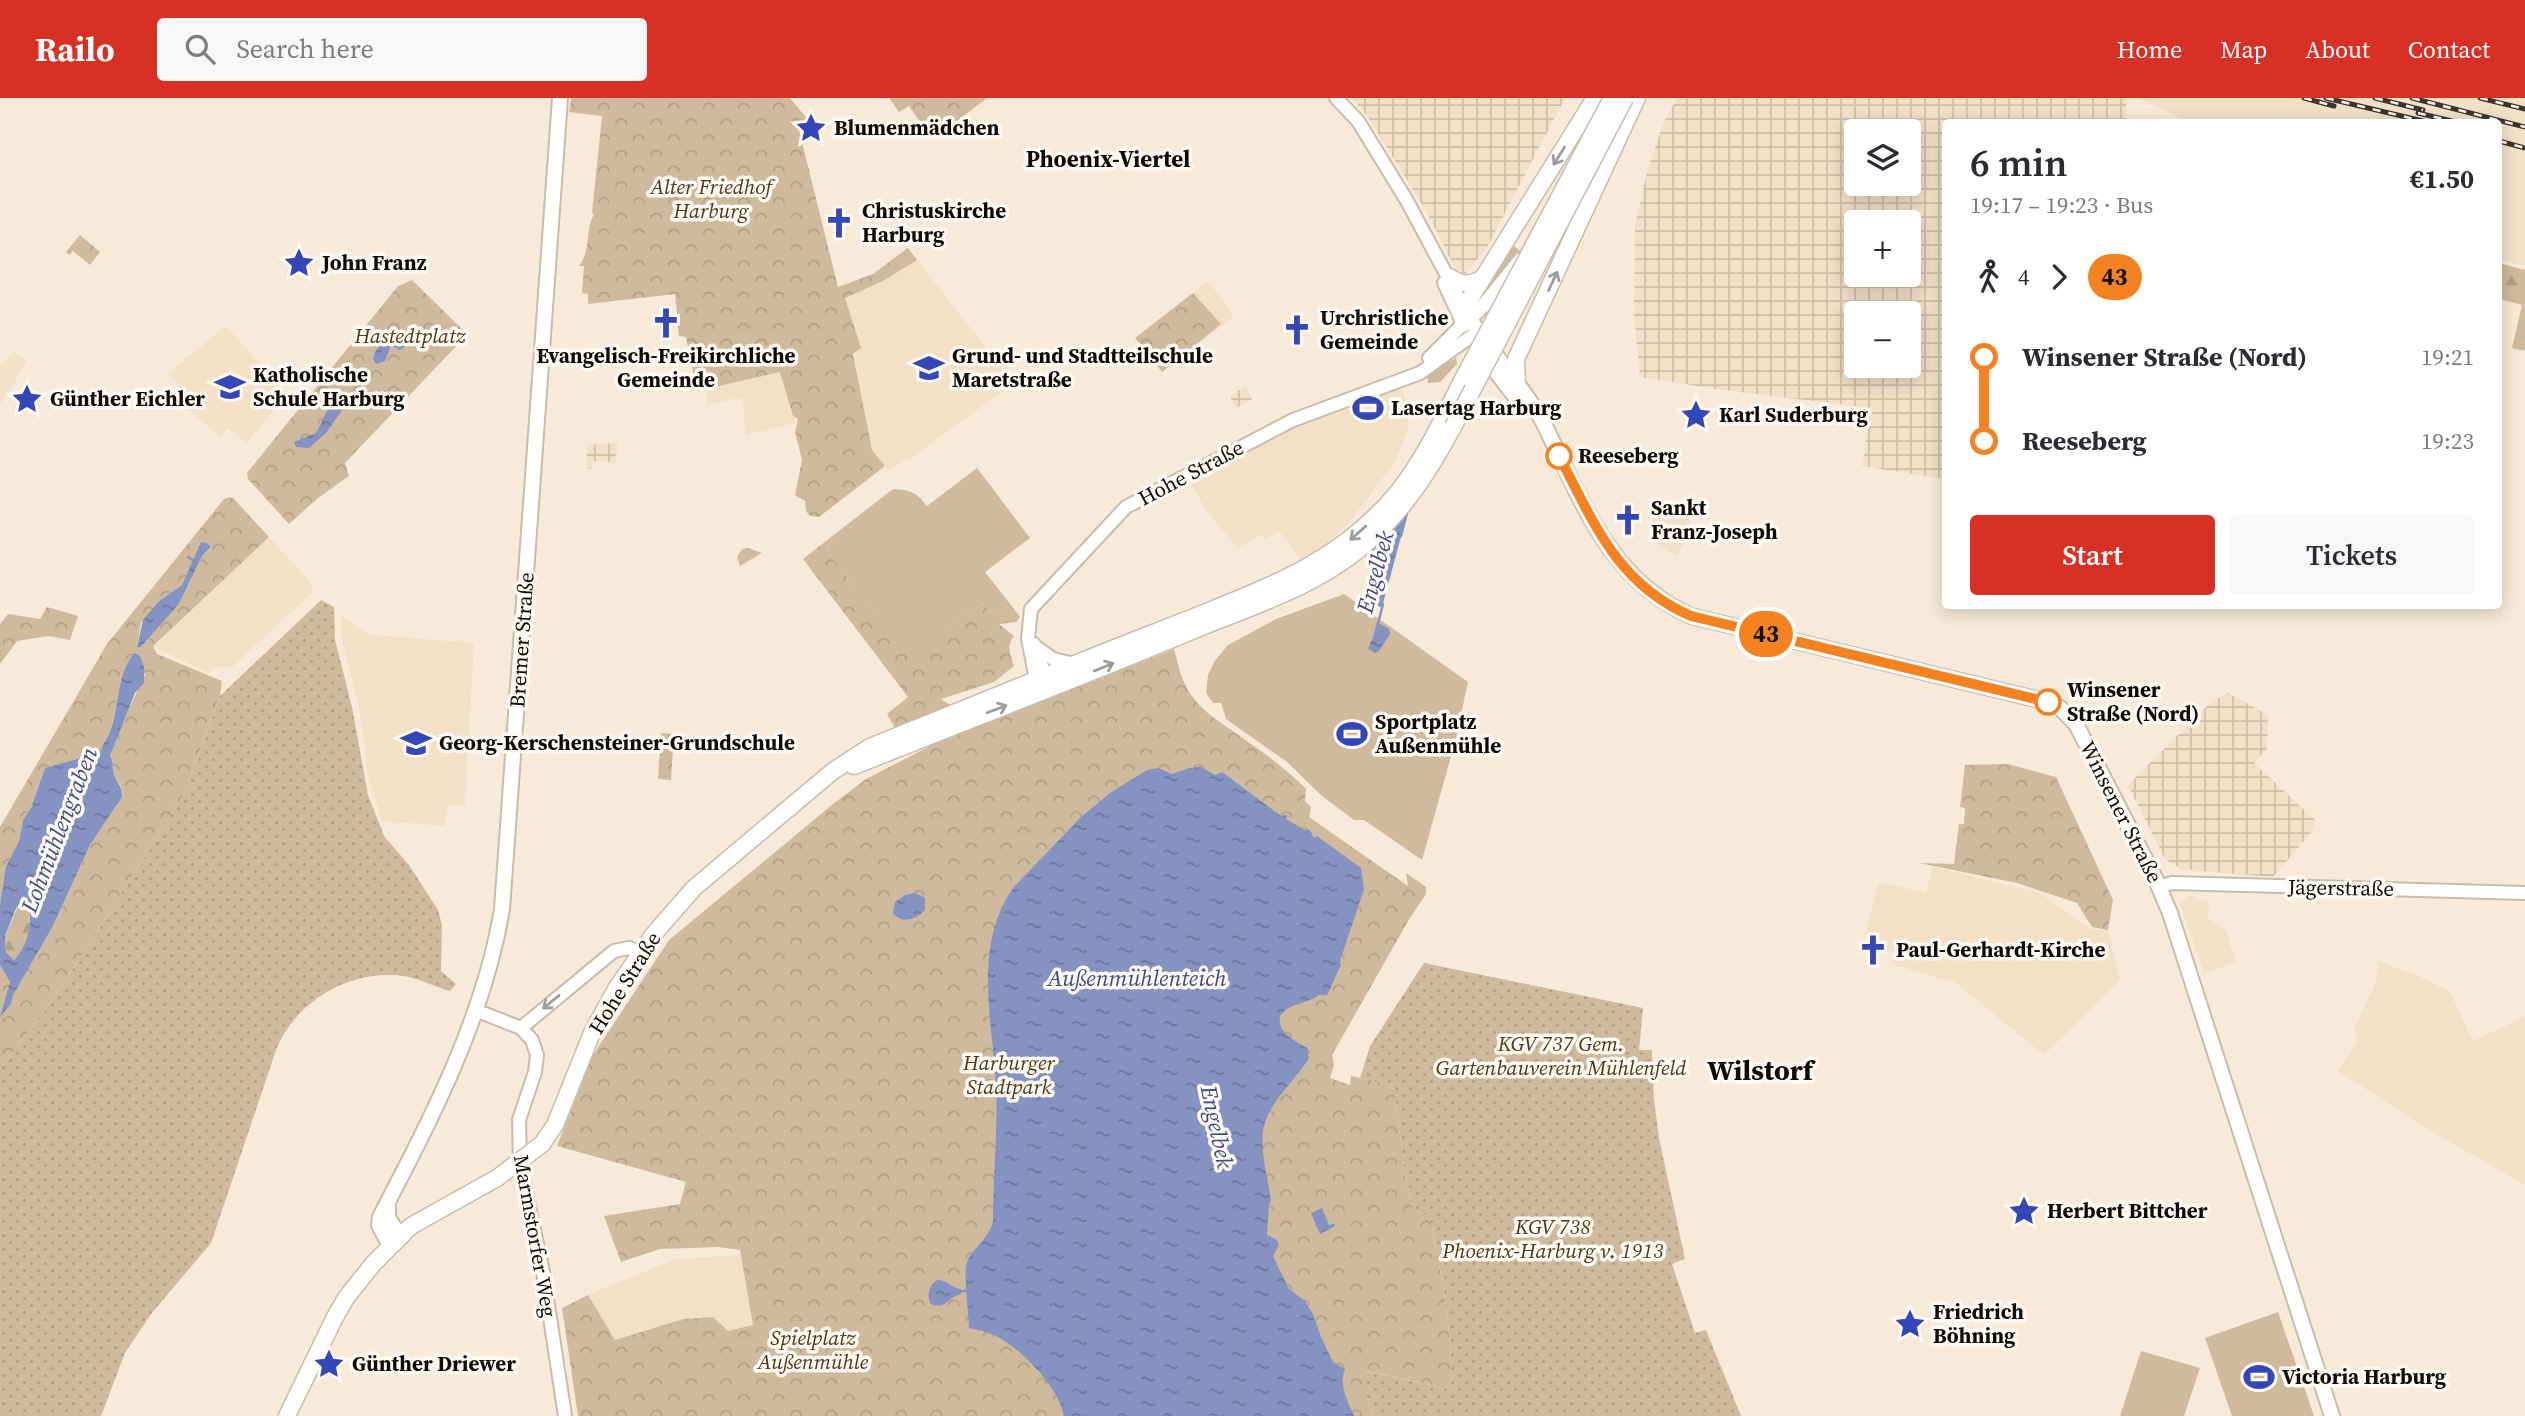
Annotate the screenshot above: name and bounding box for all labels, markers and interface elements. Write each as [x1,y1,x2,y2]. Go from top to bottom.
search box [157,18,647,81]
text: Railo [35,27,115,72]
icon: search [181,30,219,68]
text: Search here [237,31,374,67]
text: Home [2117,33,2182,66]
text: Map [2220,33,2267,66]
text: About [2305,33,2370,66]
text: Contact [2408,33,2490,66]
place icon: Blumenmädchen [794,111,828,145]
place label: Blumenmädchen [834,113,1000,142]
map controls [1844,119,1921,378]
button: layers [1844,119,1921,196]
text: 6 min [1970,137,2068,189]
district label: Phoenix-Viertel [1026,143,1190,175]
one-way arrow [1551,146,1566,165]
text: €1.50 [2410,161,2474,197]
park label: Alter Friedhof Harburg [649,172,775,225]
text: 19:17 – 19:23 · Bus [1970,189,2153,221]
place label: Christuskirche Harburg [862,196,1006,249]
church icon: Christuskirche Harburg [822,206,856,240]
button: + [1844,210,1921,287]
place icon: John Franz [282,246,316,280]
place label: John Franz [320,248,427,277]
icon: walk [1970,258,2008,296]
icon: forward [2040,258,2078,296]
text: 43 [2102,260,2128,293]
text: 4 [2018,261,2030,293]
one-way arrow [1546,271,1560,292]
button: − [1844,301,1921,378]
place label: Urchristliche Gemeinde [1320,303,1448,356]
church icon: Evangelisch-Freikirchliche Gemeinde [649,306,683,340]
church icon: Urchristliche Gemeinde [1280,313,1314,347]
park label: Hastedtplatz [353,321,467,350]
text: Winsener Straße (Nord) [2022,339,2307,375]
place label: Evangelisch-Freikirchliche Gemeinde [536,341,796,394]
place label: Grund‐ und Stadtteilschule Maretstraße [952,341,1213,394]
text: 19:21 [2421,341,2474,373]
school or university icon: Grund‐ und Stadtteilschule Maretstraße [912,351,946,385]
place label: Katholische Schule Harburg [253,360,405,413]
school or university icon: Katholische Schule Harburg [213,370,247,404]
place icon: Günther Eichler [10,382,44,416]
place label: Günther Eichler [50,384,205,413]
sports icon: Lasertag Harburg [1351,391,1385,425]
place label: Lasertag Harburg [1391,393,1562,422]
place icon: Karl Suderburg [1679,398,1713,432]
place label: Karl Suderburg [1719,400,1868,429]
text: Reeseberg [2022,423,2147,459]
text: 19:23 [2421,425,2474,457]
street label: Hohe Straße [1133,433,1249,512]
place label: Reeseberg [1578,441,1679,470]
marker: Reeseberg [1546,443,1572,469]
place label: Sankt Franz-Joseph [1651,493,1778,546]
church icon: Sankt Franz-Joseph [1611,503,1645,537]
button: Start [1970,515,2215,595]
button: Tickets [2229,515,2474,595]
one-way arrow [1349,525,1367,541]
water label: Engelbek [1348,527,1401,618]
street label: Bremer Straße [502,571,541,709]
line badge: 43 [1734,611,1798,657]
text: 43 [1753,617,1779,650]
one-way arrow [1092,660,1114,673]
place label: Winsener Straße (Nord) [2067,675,2199,728]
marker: Winsener Straße (Nord) [2035,689,2061,715]
one-way arrow [986,702,1007,715]
place label: Sportplatz Außenmühle [1375,707,1501,760]
sports icon: Sportplatz Außenmühle [1335,717,1369,751]
school or university icon: Georg-Kerschensteiner-Grundschule [399,726,433,760]
place label: Georg-Kerschensteiner-Grundschule [439,728,795,757]
street label: Winsener Straße [2073,736,2170,888]
water label: Lohmühlengraben [12,743,105,918]
street label: Jägerstraße [2287,872,2394,903]
street label: Hohe Straße [582,926,667,1039]
church icon: Paul-Gerhardt-Kirche [1856,933,1890,967]
place label: Paul-Gerhardt-Kirche [1896,935,2105,964]
water label: Außenmühlenteich [1045,962,1227,994]
one-way arrow [542,994,560,1010]
park label: KGV 737 Gem. Gartenbauverein Mühlenfeld [1436,1029,1686,1082]
park label: Harburger Stadtpark [962,1048,1055,1101]
district label: Wilstorf [1707,1051,1816,1089]
water label: Engelbek [1192,1082,1241,1172]
street label: Marmstorfer Weg [507,1152,564,1320]
place icon: Herbert Bittcher [2007,1194,2041,1228]
place label: Herbert Bittcher [2047,1196,2208,1225]
park label: KGV 738 Phoenix-Harburg v. 1913 [1441,1212,1664,1265]
place label: Friedrich Böhning [1933,1297,2024,1350]
place icon: Friedrich Böhning [1893,1307,1927,1341]
park label: Spielplatz Außenmühle [757,1323,869,1376]
place icon: Günther Driewer [312,1347,346,1381]
place label: Günther Driewer [352,1349,516,1378]
sports icon: Victoria Harburg [2242,1360,2276,1394]
place label: Victoria Harburg [2282,1362,2447,1391]

